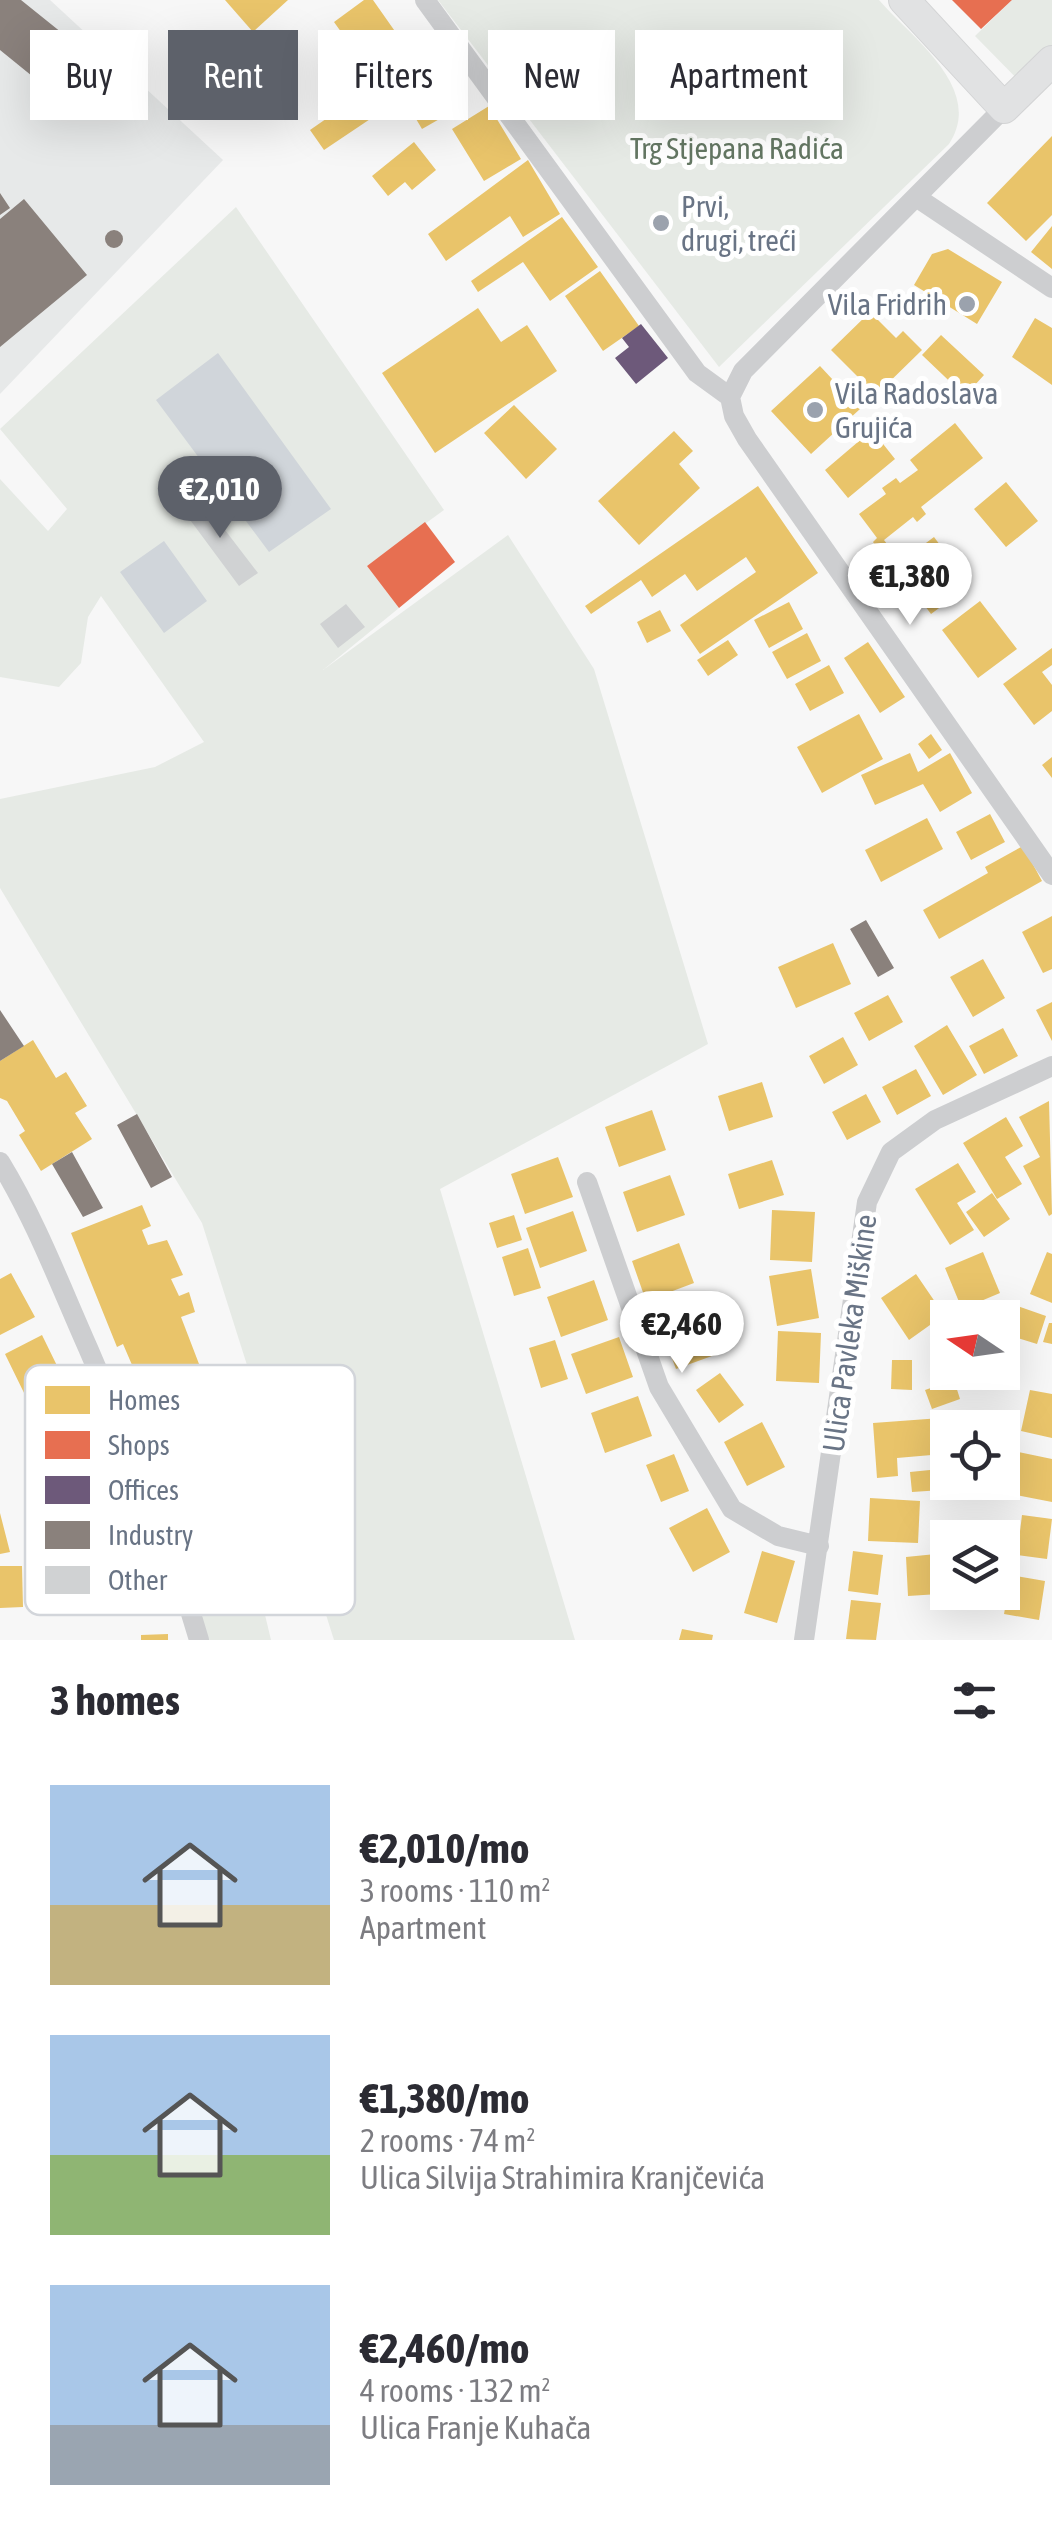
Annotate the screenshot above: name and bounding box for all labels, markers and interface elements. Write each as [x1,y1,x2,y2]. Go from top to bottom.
chip: Buy [30,30,148,120]
chip: Rent [168,30,298,120]
chip: Filters [318,30,468,120]
chip: New [488,30,615,120]
chip: Apartment [635,30,843,120]
park label: Trg Stjepana Radića [630,131,844,165]
place label: Prvi, drugi, treći [681,189,797,257]
marker: Prvi, drugi, treći [650,212,672,234]
place label: Vila Fridrih [828,287,947,321]
marker: Vila Fridrih [956,293,978,315]
place label: Vila Radoslava Grujića [835,376,998,444]
marker: Vila Radoslava Grujića [804,399,826,421]
pin: €2,010 [139,456,301,541]
text: €2,010 [180,470,260,507]
pin: €1,380 [829,543,991,628]
text: €1,380 [870,557,950,594]
street label: Ulica Pavleka Miškine [815,1212,883,1454]
pin: €2,460 [601,1291,763,1376]
north arrow [930,1300,1020,1390]
map controls [930,1300,1020,1610]
text: €2,460 [642,1305,722,1342]
legend [25,1365,355,1615]
text: Homes [108,1384,180,1416]
button: locate [930,1410,1020,1500]
text: Shops [108,1429,170,1461]
text: Offices [108,1474,179,1506]
text: Industry [108,1519,193,1551]
button: layers [930,1520,1020,1610]
text: Other [108,1564,168,1596]
icon: filters [947,1673,1002,1728]
text: 3 homes [50,1676,180,1724]
text: €2,010/mo [360,1824,530,1872]
icon: home [130,1825,250,1945]
text: 3 rooms · 110 m² [360,1872,550,1909]
text: Apartment [360,1909,486,1946]
text: €1,380/mo [360,2074,530,2122]
icon: home [130,2075,250,2195]
text: 2 rooms · 74 m² [360,2122,535,2159]
text: Ulica Silvija Strahimira Kranjčevića [360,2159,765,2196]
text: €2,460/mo [360,2324,530,2372]
icon: home [130,2325,250,2445]
text: 4 rooms · 132 m² [360,2372,550,2409]
text: Ulica Franje Kuhača [360,2409,592,2446]

